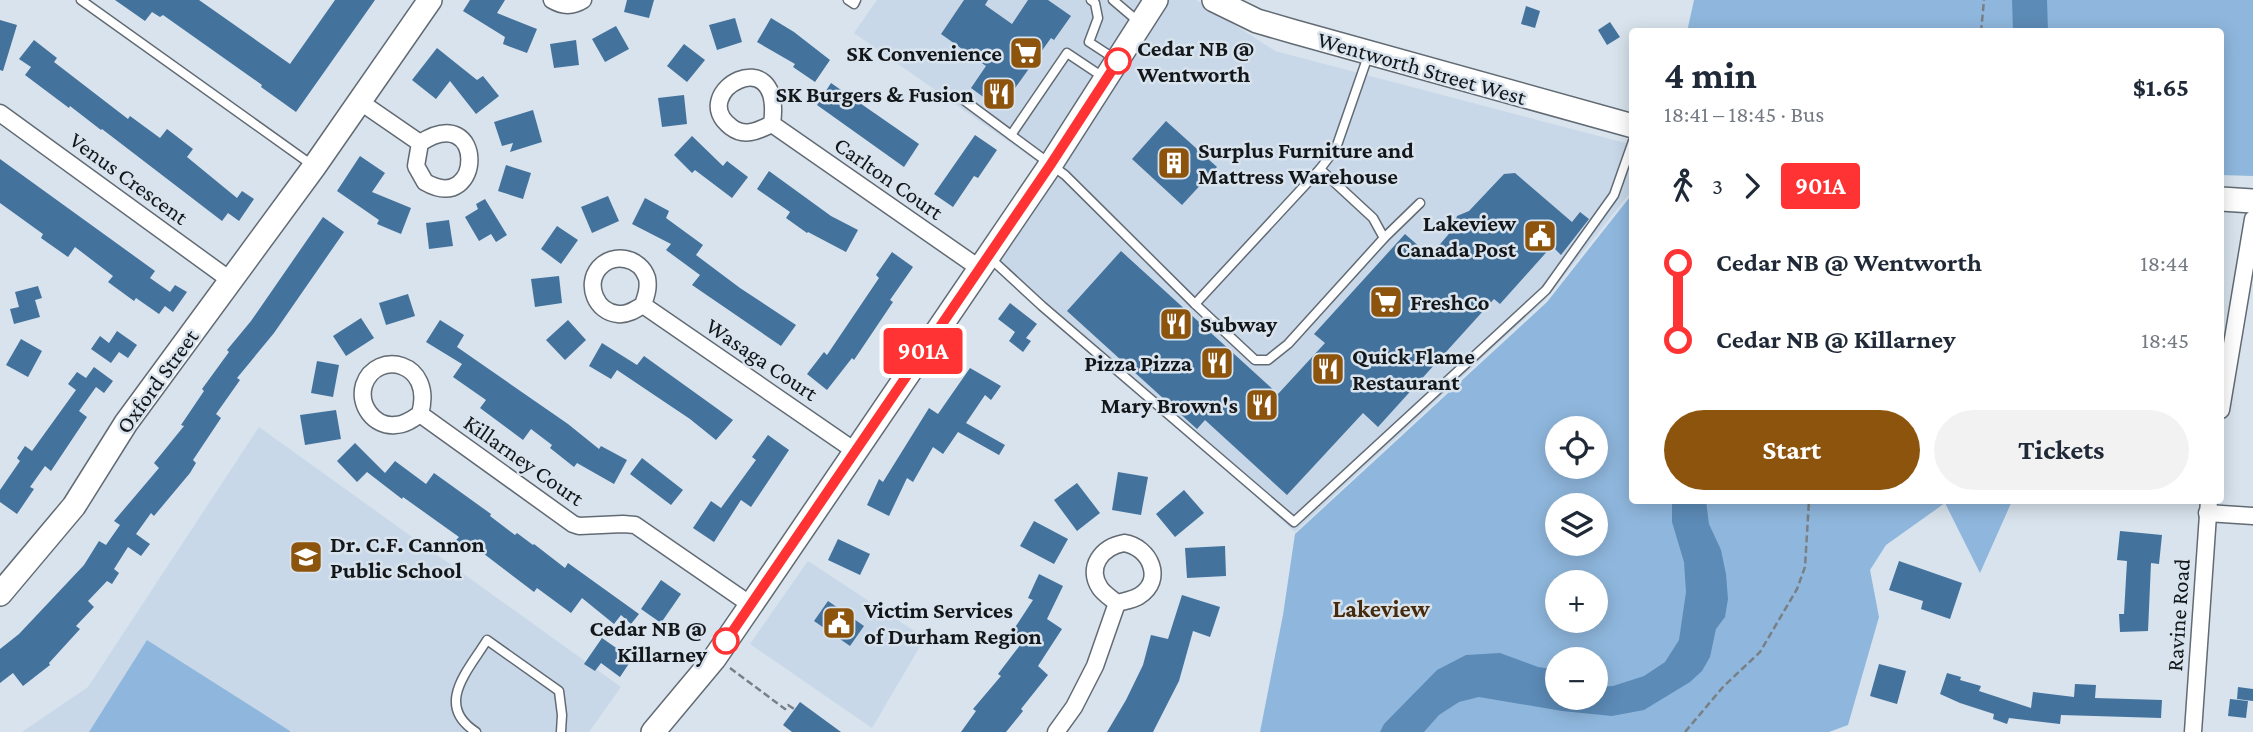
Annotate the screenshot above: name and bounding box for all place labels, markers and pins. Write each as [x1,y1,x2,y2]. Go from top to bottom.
supermarket icon: SK Convenience [1007,34,1045,72]
place label: Cedar NB @ Wentworth [1136,35,1254,87]
place label: SK Convenience [846,40,1002,66]
marker: Cedar NB @ Wentworth [1105,48,1131,74]
restaurant icon: SK Burgers & Fusion [980,75,1018,113]
place label: SK Burgers & Fusion [775,81,974,107]
place label: Surplus Furniture and Mattress Warehouse [1198,137,1414,189]
building icon: Surplus Furniture and Mattress Warehouse [1155,144,1193,182]
place label: Lakeview Canada Post [1396,210,1517,262]
public building icon: Lakeview Canada Post [1521,217,1559,255]
supermarket icon: FreshCo [1367,283,1405,321]
place label: FreshCo [1410,289,1490,315]
restaurant icon: Subway [1157,305,1195,343]
place label: Subway [1200,311,1278,337]
place label: Quick Flame Restaurant [1352,343,1475,395]
restaurant icon: Pizza Pizza [1198,344,1236,382]
place label: Pizza Pizza [1084,350,1193,376]
restaurant icon: Quick Flame Restaurant [1309,350,1347,388]
restaurant icon: Mary Brown's [1243,386,1281,424]
place label: Mary Brown's [1100,392,1238,418]
place label: Dr. C.F. Cannon Public School [330,531,485,583]
school or university icon: Dr. C.F. Cannon Public School [287,538,325,576]
place label: Victim Services of Durham Region [863,597,1042,649]
public building icon: Victim Services of Durham Region [820,604,858,642]
place label: Cedar NB @ Killarney [590,615,708,667]
marker: Cedar NB @ Killarney [713,628,739,654]

